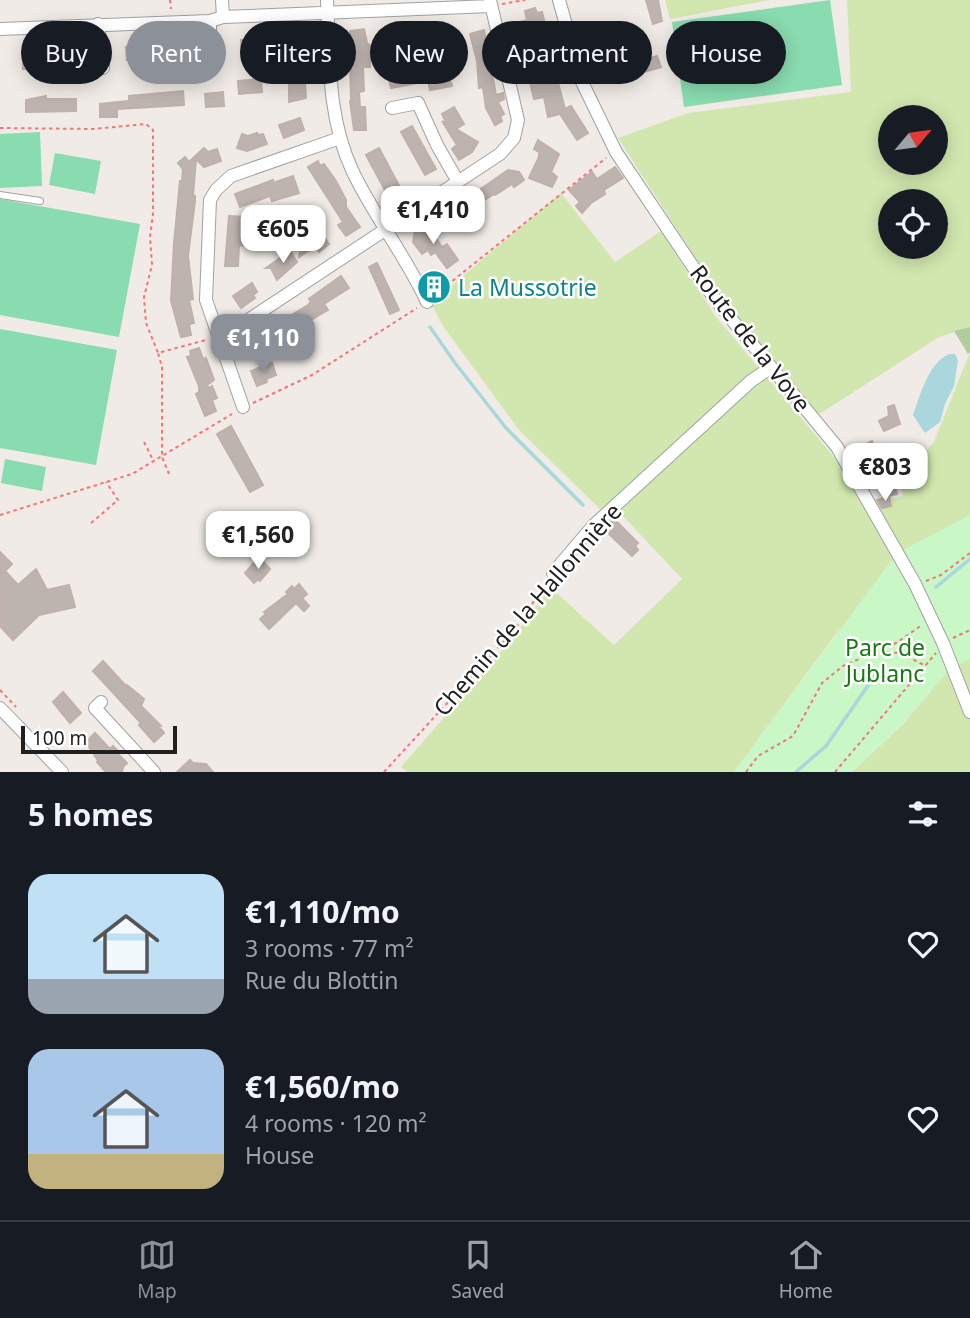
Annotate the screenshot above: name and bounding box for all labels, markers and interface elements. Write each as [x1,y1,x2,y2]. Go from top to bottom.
chip: Buy [21,21,112,84]
chip: Rent [126,21,226,84]
chip: Filters [240,21,356,84]
chip: New [370,21,468,84]
chip: Apartment [482,21,652,84]
chip: House [666,21,786,84]
north arrow [878,105,948,175]
map controls [878,105,948,259]
pin: €1,410 [376,187,490,246]
button: locate [878,189,948,259]
text: €1,410 [397,193,469,225]
pin: €605 [242,205,324,265]
text: €605 [257,212,309,244]
street label: Route de la Vove [683,258,819,418]
building icon: La Mussotrie [415,268,453,306]
place label: La Mussotrie [458,271,597,303]
pin: €1,110 [206,314,320,374]
text: €1,110 [227,321,299,353]
pin: €803 [844,444,926,503]
text: €803 [859,450,911,482]
street label: Chemin de la Hallonnière [426,496,628,722]
pin: €1,560 [201,512,315,571]
text: €1,560 [222,518,294,550]
park label: Parc de Jublanc [844,631,925,689]
scale bar [21,723,177,755]
text: 100 m [32,725,87,751]
text: 5 homes [28,794,153,835]
icon: filters [904,795,942,833]
text: €1,110/mo [245,891,400,932]
icon: home [84,902,168,986]
icon: heart [904,925,942,963]
text: 3 rooms · 77 m² [245,932,414,964]
text: Rue du Blottin [245,964,398,996]
text: €1,560/mo [245,1066,400,1107]
icon: home [84,1077,168,1161]
icon: heart [904,1100,942,1138]
text: 4 rooms · 120 m² [245,1107,427,1139]
text: House [245,1139,314,1171]
tab: Map [137,1236,177,1304]
tab: Saved [451,1236,504,1304]
tab: Home [779,1236,833,1304]

